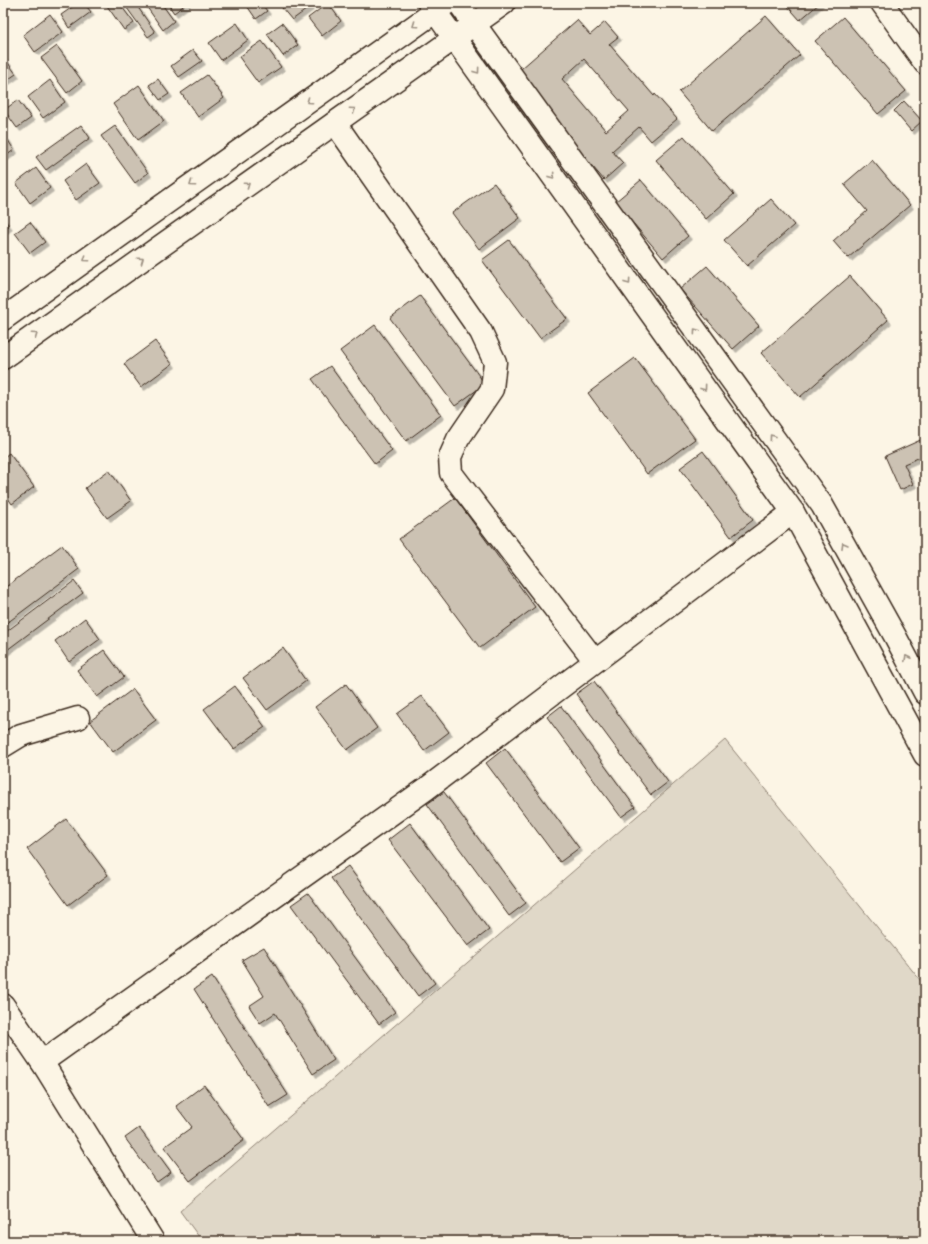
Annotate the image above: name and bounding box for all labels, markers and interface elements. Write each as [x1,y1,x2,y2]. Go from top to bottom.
one-way arrow [412,20,419,28]
one-way arrow [472,66,479,73]
one-way arrow [306,96,313,104]
one-way arrow [349,108,356,115]
one-way arrow [547,172,554,179]
one-way arrow [189,179,196,186]
one-way arrow [243,182,250,190]
one-way arrow [83,254,90,261]
one-way arrow [137,257,144,265]
one-way arrow [623,278,631,285]
one-way arrow [694,329,701,336]
one-way arrow [31,332,38,340]
one-way arrow [699,383,706,390]
one-way arrow [770,434,777,441]
one-way arrow [841,542,848,549]
one-way arrow [904,655,912,663]

